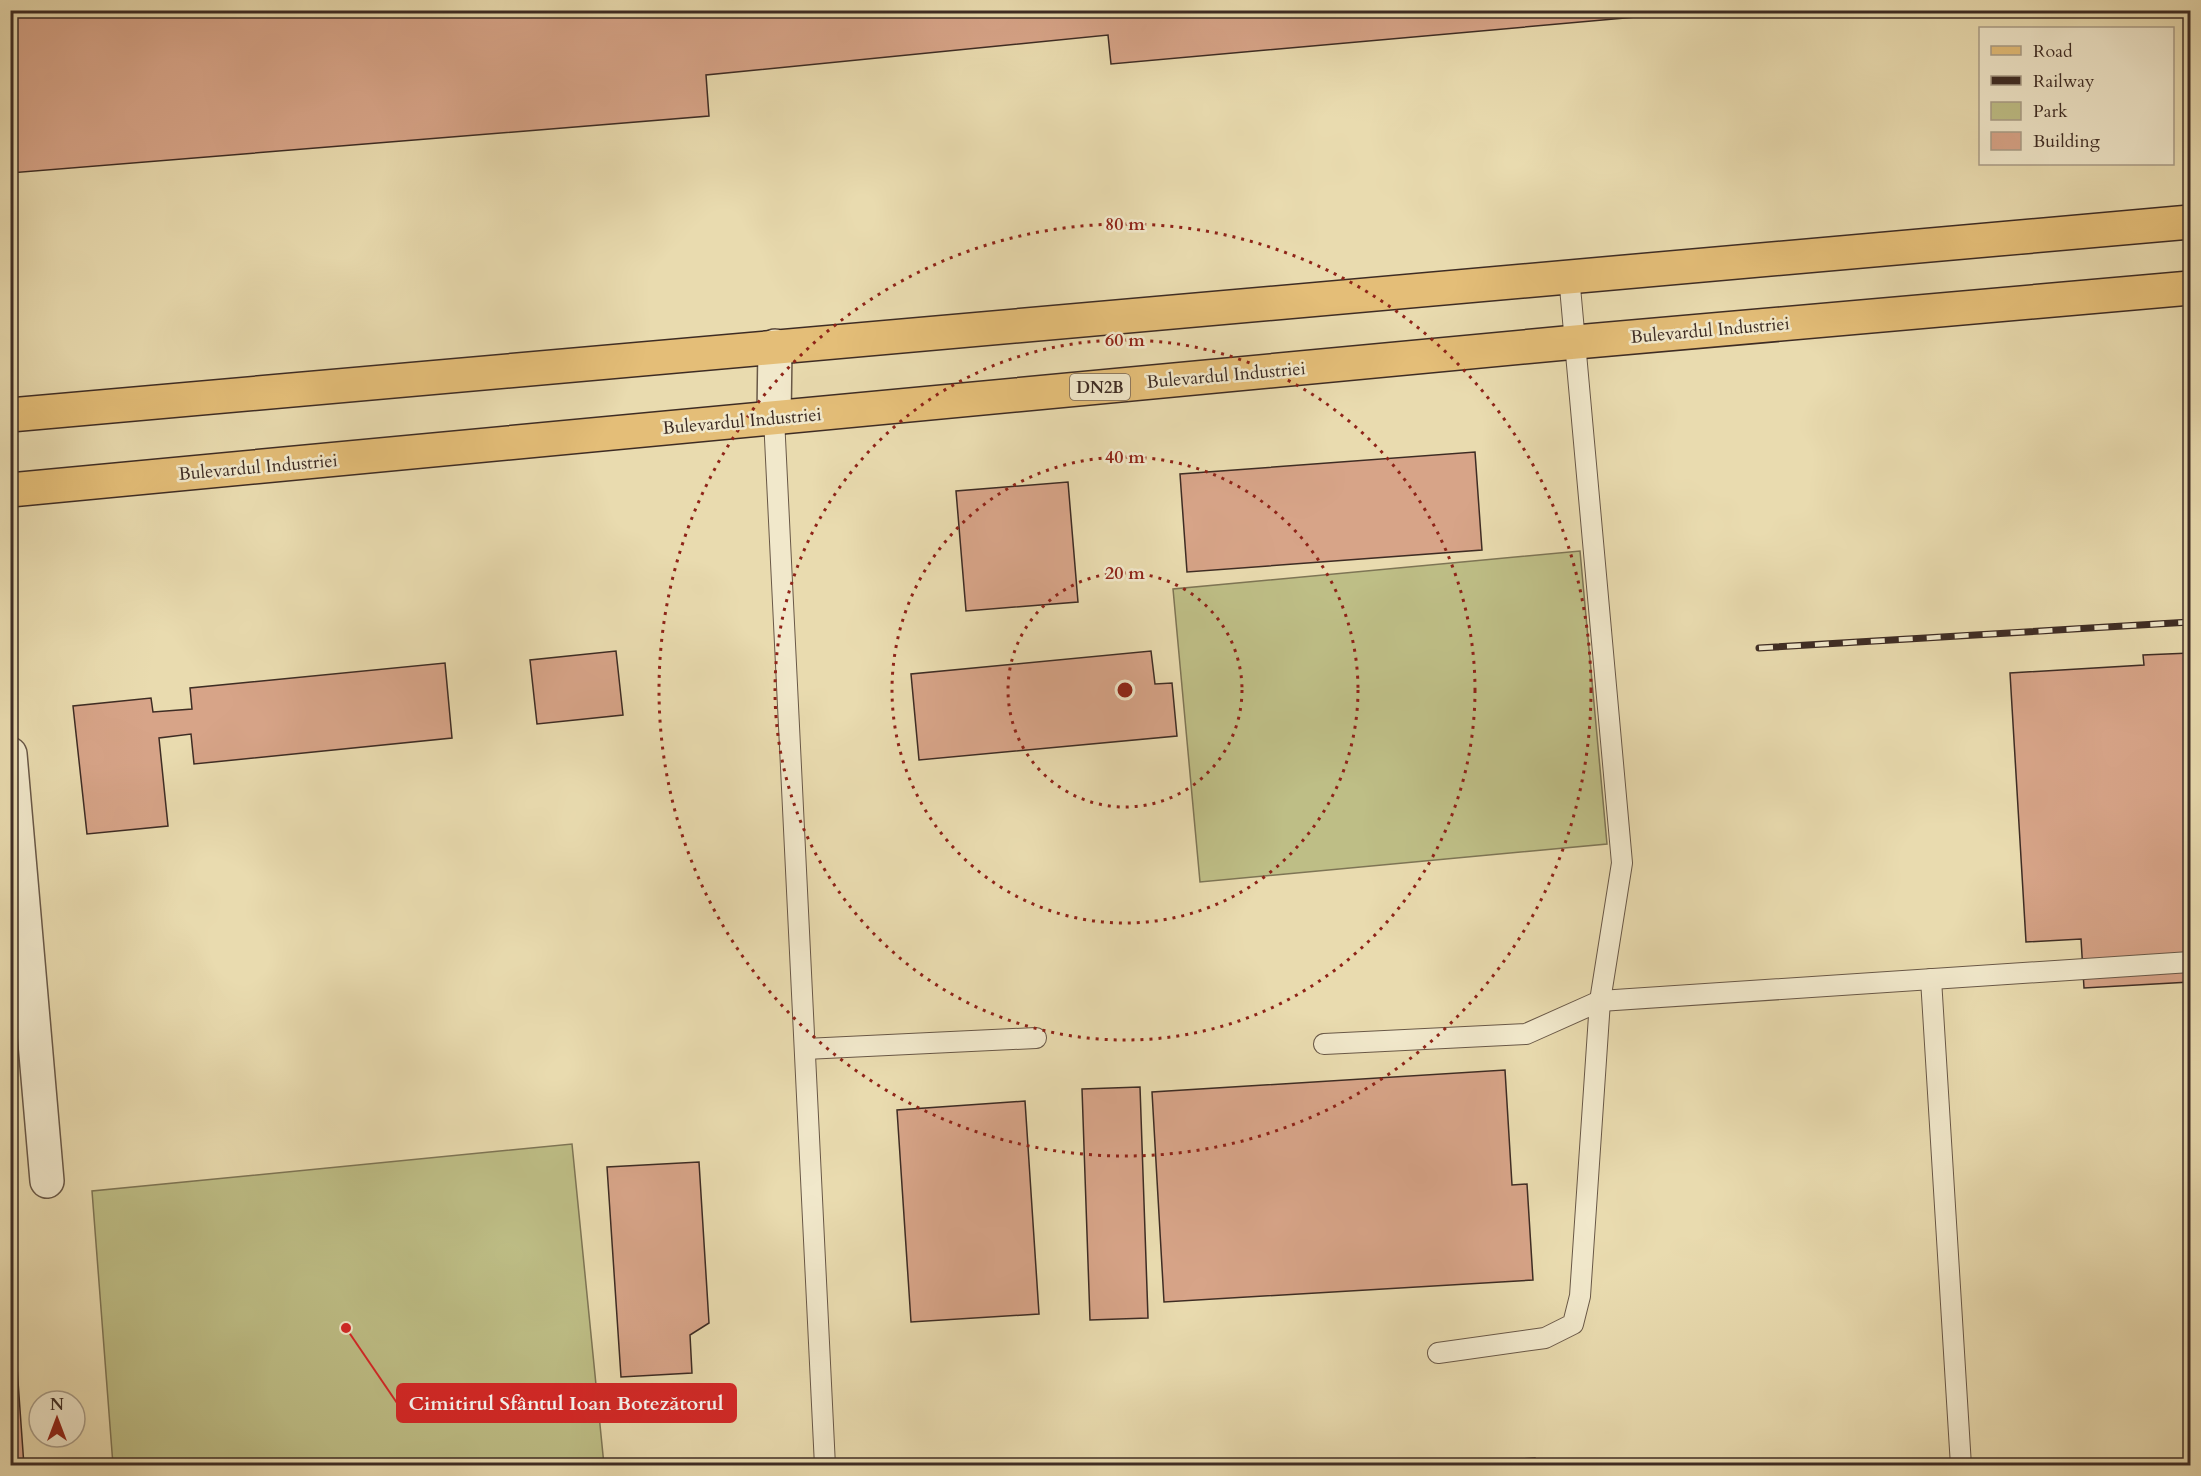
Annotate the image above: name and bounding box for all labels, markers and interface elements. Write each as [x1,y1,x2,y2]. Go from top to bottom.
legend [1979,27,2174,165]
text: Road [2033,39,2073,64]
text: Railway [2033,69,2095,94]
text: Park [2033,99,2068,124]
text: Building [2033,129,2101,154]
text: 80 m [1105,212,1145,237]
street label: Bulevardul Industriei [1629,311,1791,350]
text: 60 m [1105,328,1145,353]
street label: Bulevardul Industriei [1145,356,1307,395]
road number: DN2B [1070,374,1130,400]
street label: Bulevardul Industriei [661,402,823,441]
text: 40 m [1105,445,1145,470]
street label: Bulevardul Industriei [177,448,339,487]
text: 20 m [1105,561,1145,586]
centre of rings [1115,680,1135,700]
callout: Cimitirul Sfântul Ioan Botezătorul [397,1384,736,1422]
north arrow [27,1389,87,1449]
text: Cimitirul Sfântul Ioan Botezătorul [408,1390,724,1417]
text: N [50,1394,64,1416]

